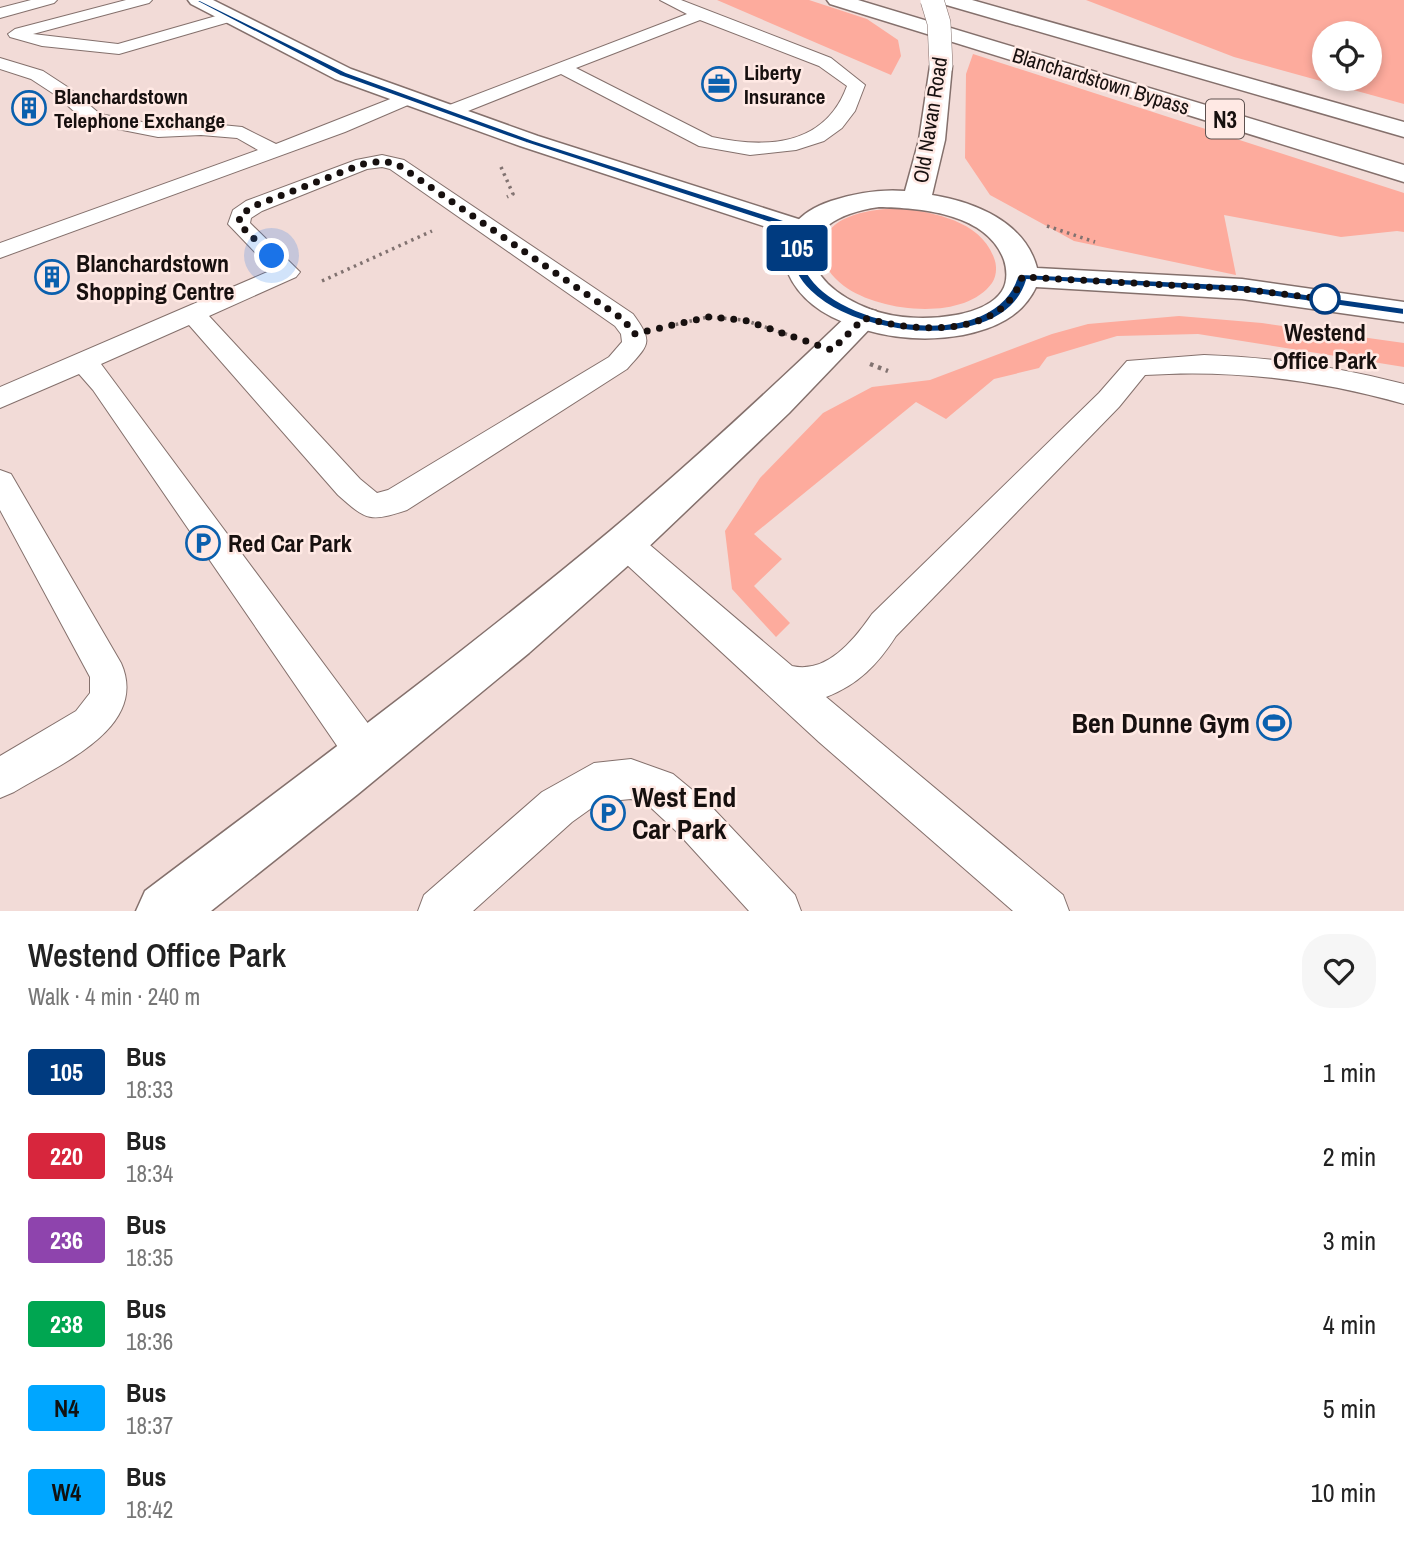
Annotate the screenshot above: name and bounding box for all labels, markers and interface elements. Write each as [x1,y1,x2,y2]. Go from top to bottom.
map controls [1312,21,1382,91]
button: locate [1312,21,1382,91]
street label: Blanchardstown Bypass [1009,40,1193,122]
street label: Old Navan Road [906,55,954,185]
place label: Liberty Insurance [744,58,825,111]
office icon: Liberty Insurance [700,65,738,103]
place label: Blanchardstown Telephone Exchange [54,82,225,135]
building icon: Blanchardstown Telephone Exchange [10,89,48,127]
road number: N3 [1206,100,1244,138]
line badge: 105 [757,225,837,271]
text: 105 [781,232,813,264]
your location [254,238,289,273]
place label: Blanchardstown Shopping Centre [76,247,235,307]
building icon: Blanchardstown Shopping Centre [33,258,71,296]
marker: Westend Office Park [1310,284,1340,314]
place label: Westend Office Park [1273,316,1377,376]
parking icon: Red Car Park [184,524,222,562]
place label: Red Car Park [228,527,352,559]
place label: Ben Dunne Gym [1071,704,1250,742]
sports icon: Ben Dunne Gym [1255,704,1293,742]
place label: West End Car Park [632,778,736,848]
parking icon: West End Car Park [589,794,627,832]
text: Westend Office Park [28,933,286,977]
button: heart [1302,934,1376,1008]
text: Walk · 4 min · 240 m [28,981,200,1012]
text: Bus [126,1039,166,1074]
text: 1 min [1323,1055,1376,1090]
text: 105 [50,1056,83,1088]
text: 18:33 [126,1074,173,1105]
text: Bus [126,1123,166,1158]
text: 2 min [1323,1139,1376,1174]
text: 220 [50,1140,83,1172]
text: 18:34 [126,1158,173,1189]
text: Bus [126,1207,166,1242]
text: 3 min [1323,1223,1376,1258]
text: 236 [50,1224,83,1256]
text: 18:35 [126,1242,173,1273]
text: Bus [126,1291,166,1326]
text: 4 min [1323,1307,1376,1342]
text: 238 [50,1308,83,1340]
text: 18:36 [126,1326,173,1357]
text: Bus [126,1375,166,1410]
text: 5 min [1323,1391,1376,1426]
text: N4 [54,1392,79,1424]
text: 18:37 [126,1410,173,1441]
text: Bus [126,1459,166,1494]
text: 10 min [1311,1475,1376,1510]
text: W4 [52,1476,81,1508]
text: 18:42 [126,1494,173,1525]

